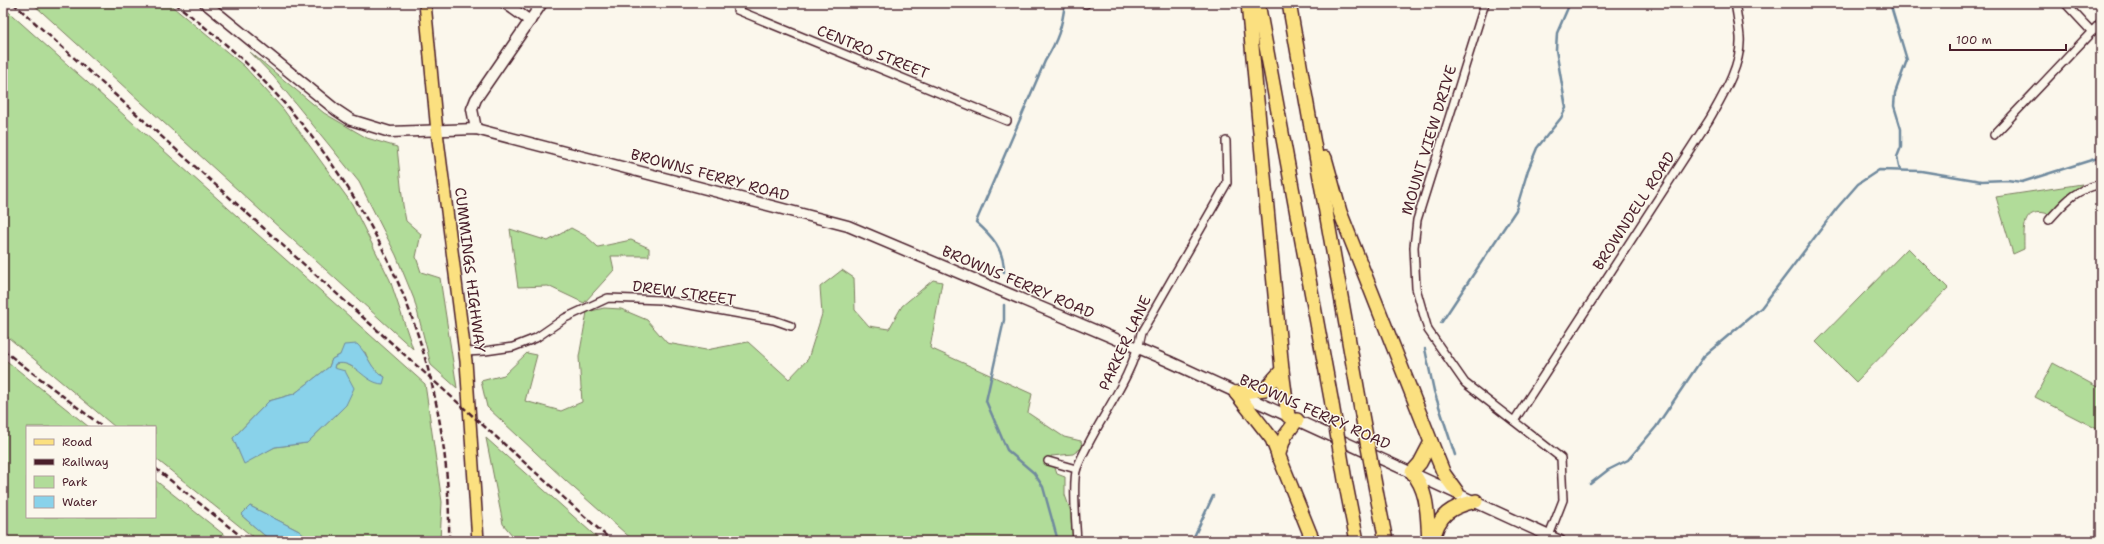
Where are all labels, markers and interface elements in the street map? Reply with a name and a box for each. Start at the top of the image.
street label: CENTRO STREET [814,20,932,84]
scale bar [1950,26,2066,52]
text: 100 m [1956,32,1992,48]
street label: MOUNT VIEW DRIVE [1397,63,1461,217]
street label: BROWNS FERRY ROAD [628,144,792,206]
street label: BROWNDELL ROAD [1588,148,1680,274]
street label: CUMMINGS HIGHWAY [450,186,490,354]
street label: BROWNS FERRY ROAD [939,241,1097,323]
street label: DREW STREET [631,276,737,310]
street label: PARKER LANE [1094,292,1156,394]
street label: BROWNS FERRY ROAD [1236,370,1394,454]
legend [26,426,156,518]
text: Road [62,434,93,450]
text: Railway [62,454,109,470]
text: Park [62,474,88,490]
text: Water [62,494,98,510]

